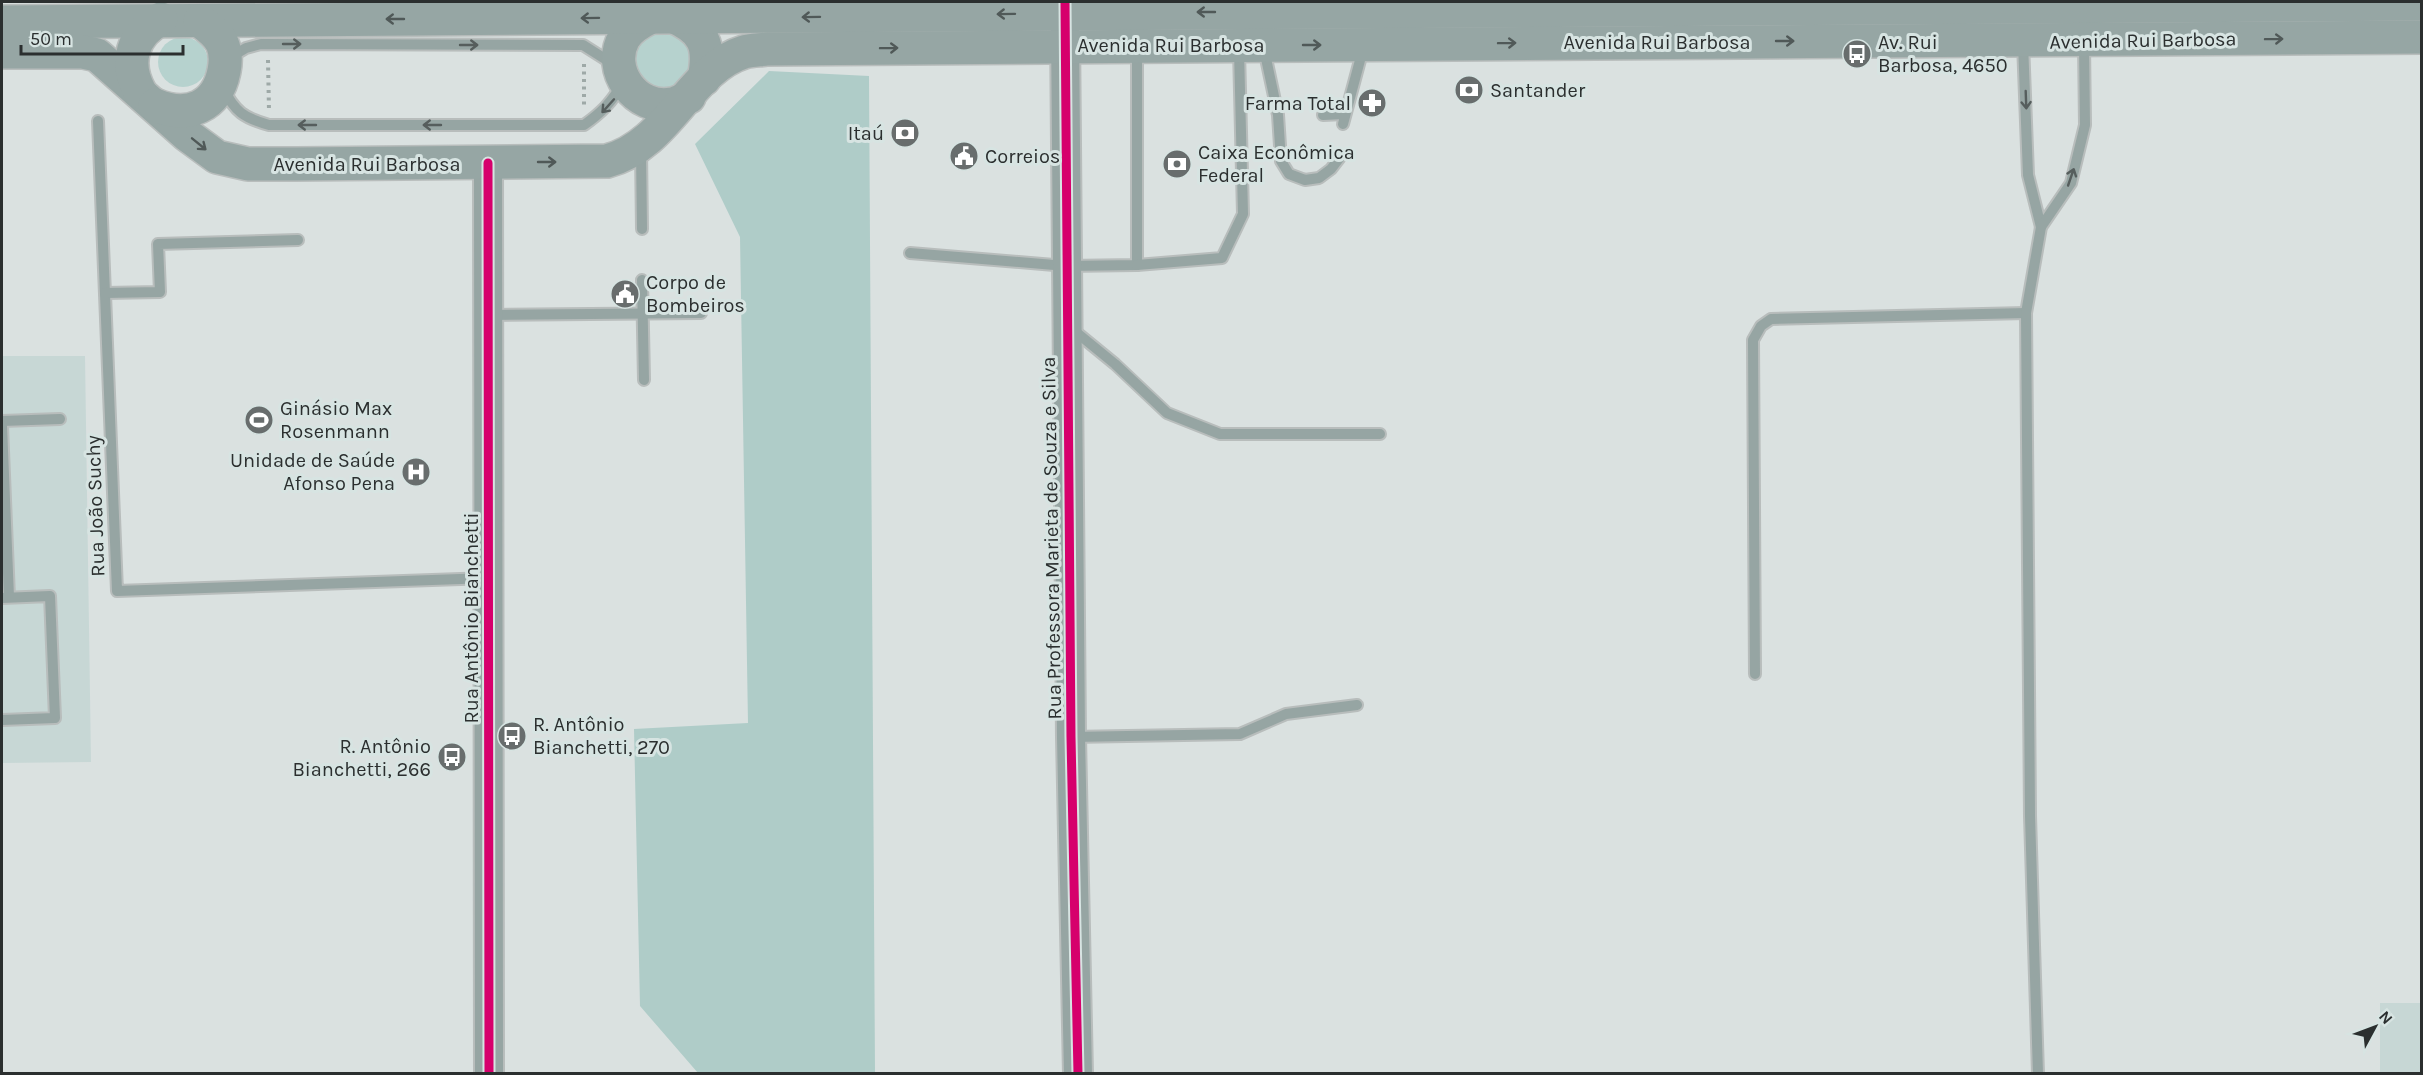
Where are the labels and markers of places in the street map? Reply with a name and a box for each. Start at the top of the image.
place label: Av. Rui Barbosa, 4650 [1878,31,2008,77]
bus stop icon: Av. Rui Barbosa, 4650 [1841,38,1873,70]
bank icon: Santander [1453,74,1485,106]
place label: Santander [1490,79,1586,102]
pharmacy icon: Farma Total [1356,87,1388,119]
place label: Farma Total [1245,92,1351,115]
bank icon: Itaú [889,117,921,149]
place label: Itaú [848,122,884,145]
public building icon: Correios [948,140,980,172]
place label: Caixa Econômica Federal [1198,141,1355,187]
place label: Correios [985,145,1060,168]
bank icon: Caixa Econômica Federal [1161,148,1193,180]
place label: Corpo de Bombeiros [646,271,745,317]
public building icon: Corpo de Bombeiros [609,278,641,310]
place label: Ginásio Max Rosenmann [280,397,392,443]
sports icon: Ginásio Max Rosenmann [243,404,275,436]
place label: Unidade de Saúde Afonso Pena [230,449,395,495]
hospital icon: Unidade de Saúde Afonso Pena [400,456,432,488]
place label: R. Antônio Bianchetti, 270 [533,713,670,759]
bus stop icon: R. Antônio Bianchetti, 270 [496,720,528,752]
place label: R. Antônio Bianchetti, 266 [292,735,431,781]
bus stop icon: R. Antônio Bianchetti, 266 [436,741,468,773]

